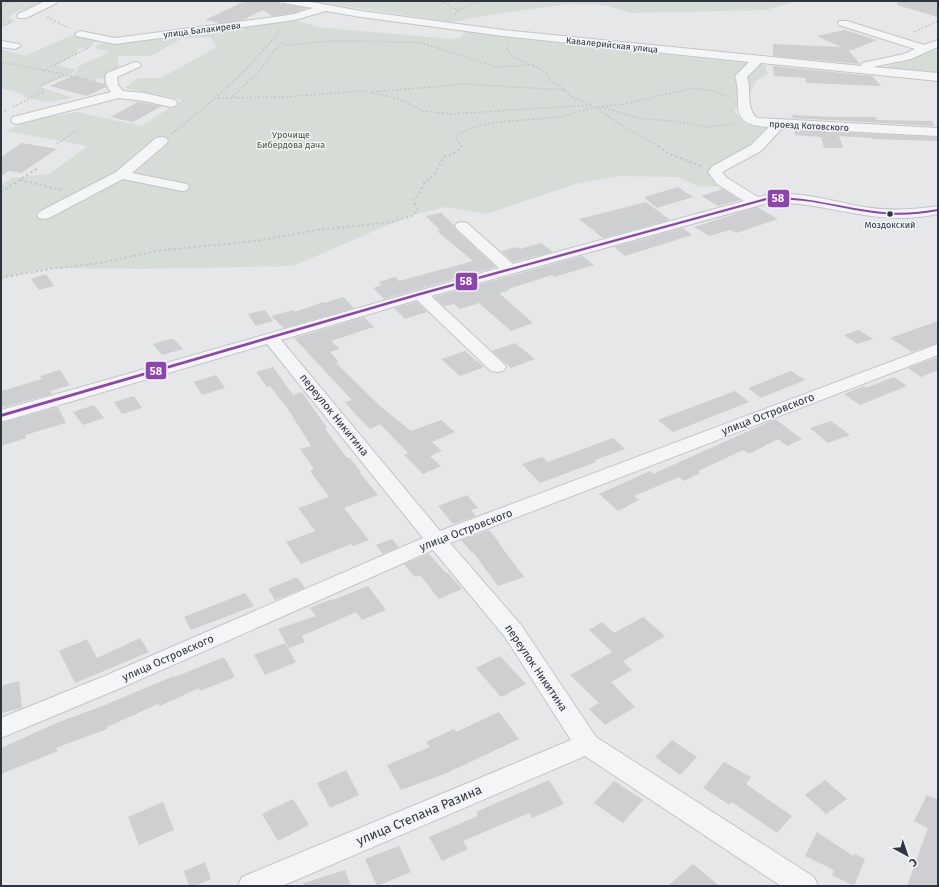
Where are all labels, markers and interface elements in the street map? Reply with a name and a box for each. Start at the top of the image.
street label: улица Балакирева [163,20,241,40]
street label: Кавалерийская улица [566,35,659,55]
street label: проезд Котовского [769,119,849,133]
park label: Урочище Бибердова дача [257,130,325,150]
line badge: 58 [767,189,790,208]
text: 58 [772,192,785,205]
marker: Моздокский [885,209,895,219]
place label: Моздокский [864,220,916,230]
line badge: 58 [455,272,478,291]
text: 58 [460,275,473,288]
line badge: 58 [145,361,167,380]
text: 58 [150,365,163,378]
street label: переулок Никитина [297,371,371,459]
street label: улица Островского [720,390,816,438]
street label: улица Островского [418,506,514,554]
street label: переулок Никитина [502,622,570,714]
street label: улица Островского [120,632,216,684]
street label: улица Степана Разина [354,782,484,848]
north arrow [887,835,927,875]
text: С [906,855,920,870]

